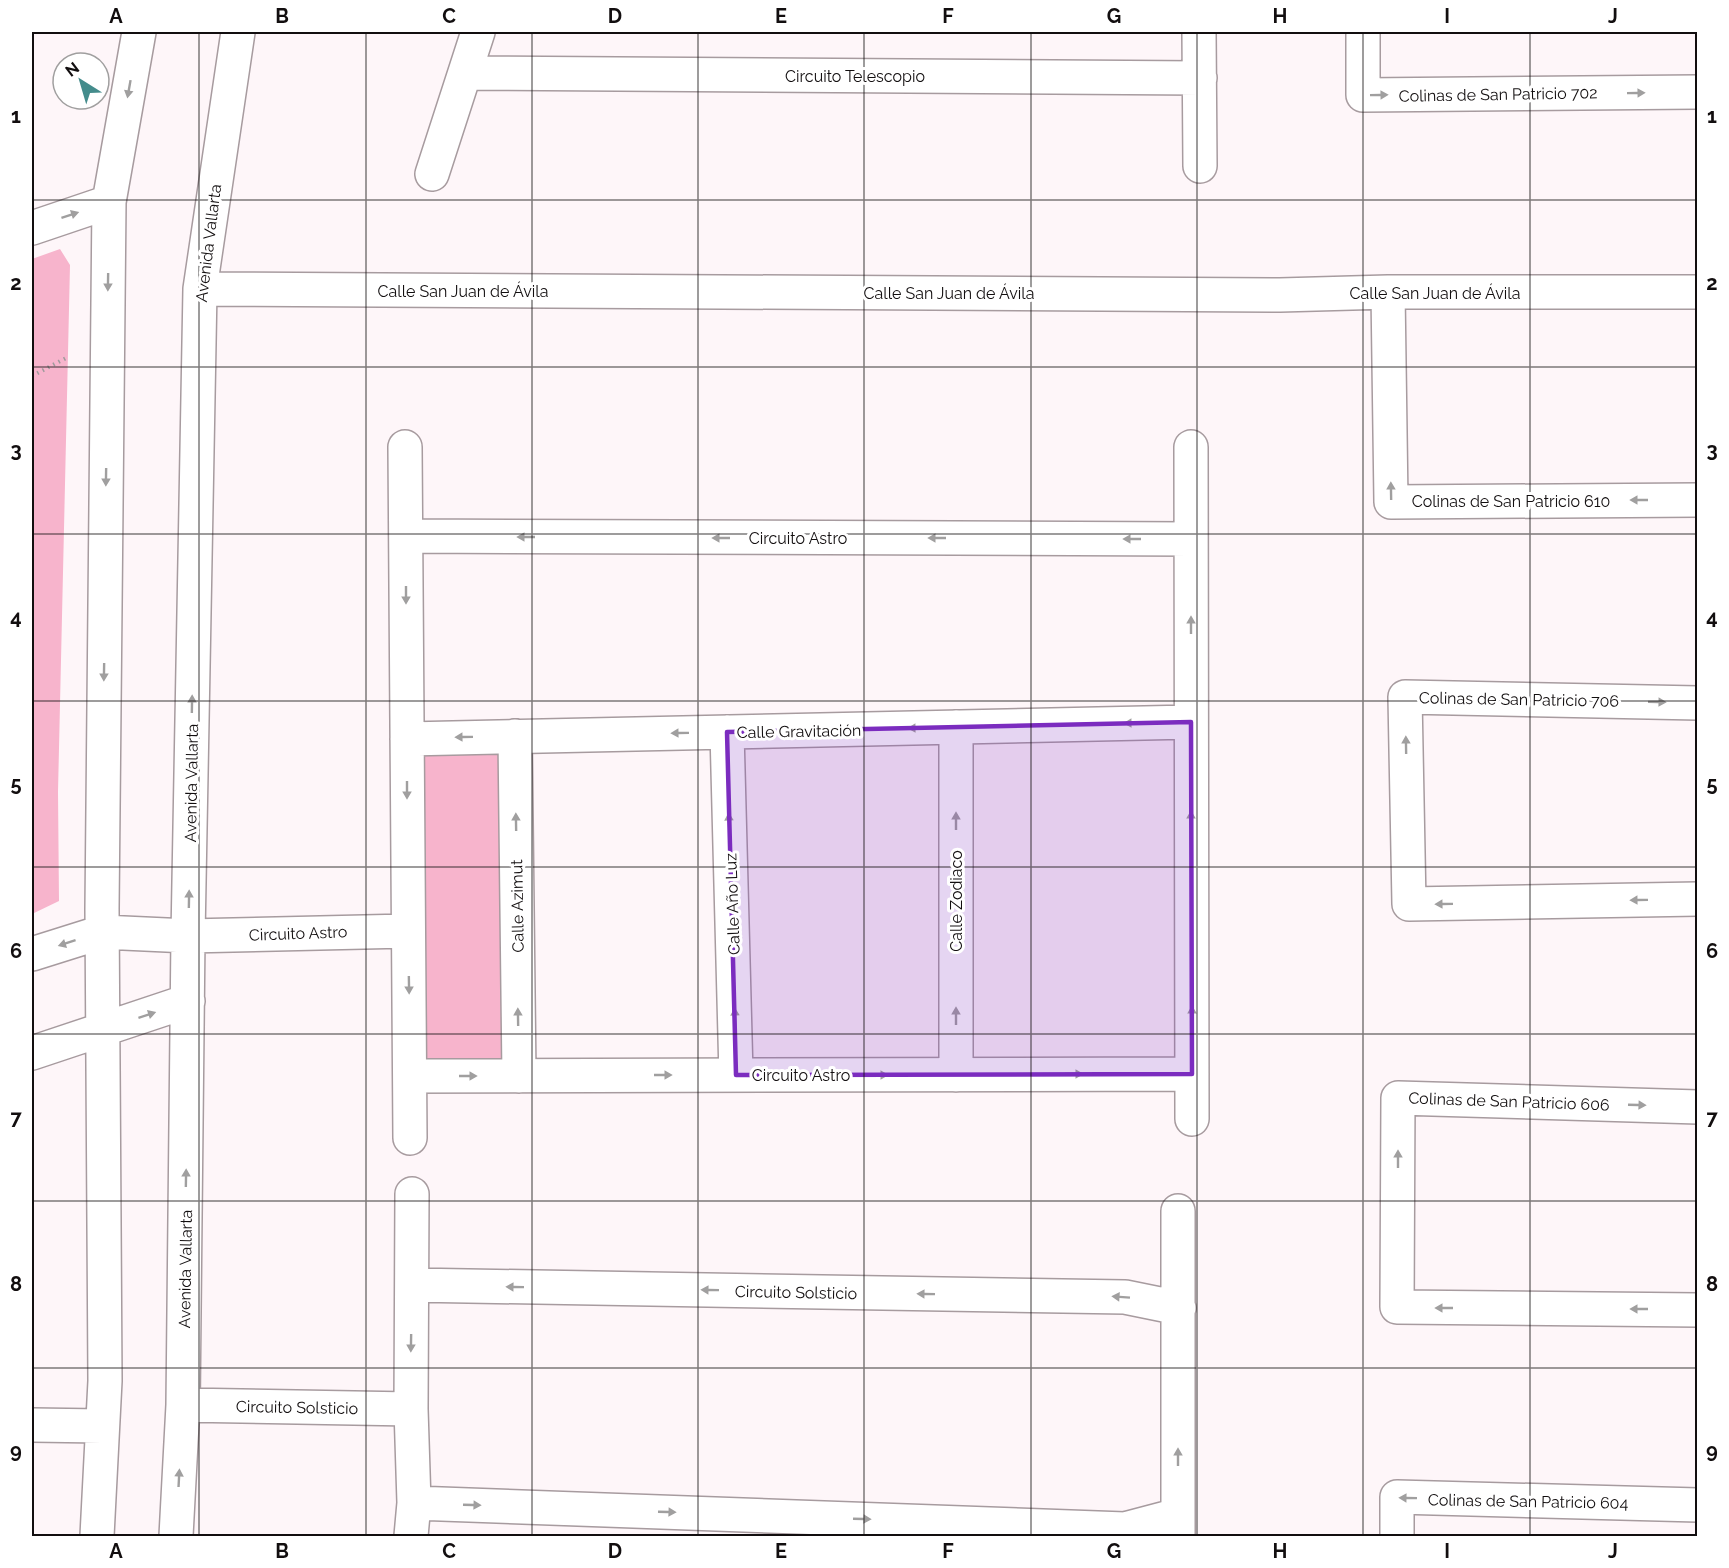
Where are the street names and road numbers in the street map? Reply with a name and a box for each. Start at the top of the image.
street label: Circuito Telescopio [785,67,925,86]
street label: Colinas de San Patricio 702 [1398,83,1598,106]
street label: Avenida Vallarta [192,183,225,303]
street label: Calle San Juan de Ávila [378,281,548,301]
street label: Calle San Juan de Ávila [864,283,1034,303]
street label: Calle San Juan de Ávila [1350,283,1520,303]
street label: Colinas de San Patricio 610 [1412,492,1610,511]
street label: Circuito Astro [749,529,847,548]
street label: Colinas de San Patricio 706 [1419,688,1619,711]
street label: Calle Gravitación [737,721,861,742]
street label: Avenida Vallarta [181,723,202,843]
street label: Calle Zodiaco [947,850,966,952]
street label: Calle Año Luz [721,853,744,955]
street label: Calle Azimut [507,859,528,953]
street label: Circuito Astro [248,922,348,945]
street label: Circuito Astro [752,1066,850,1085]
street label: Colinas de San Patricio 606 [1408,1088,1610,1115]
street label: Avenida Vallarta [175,1209,196,1329]
street label: Circuito Solsticio [735,1282,857,1303]
street label: Circuito Solsticio [236,1397,358,1418]
street label: Colinas de San Patricio 604 [1428,1490,1629,1513]

